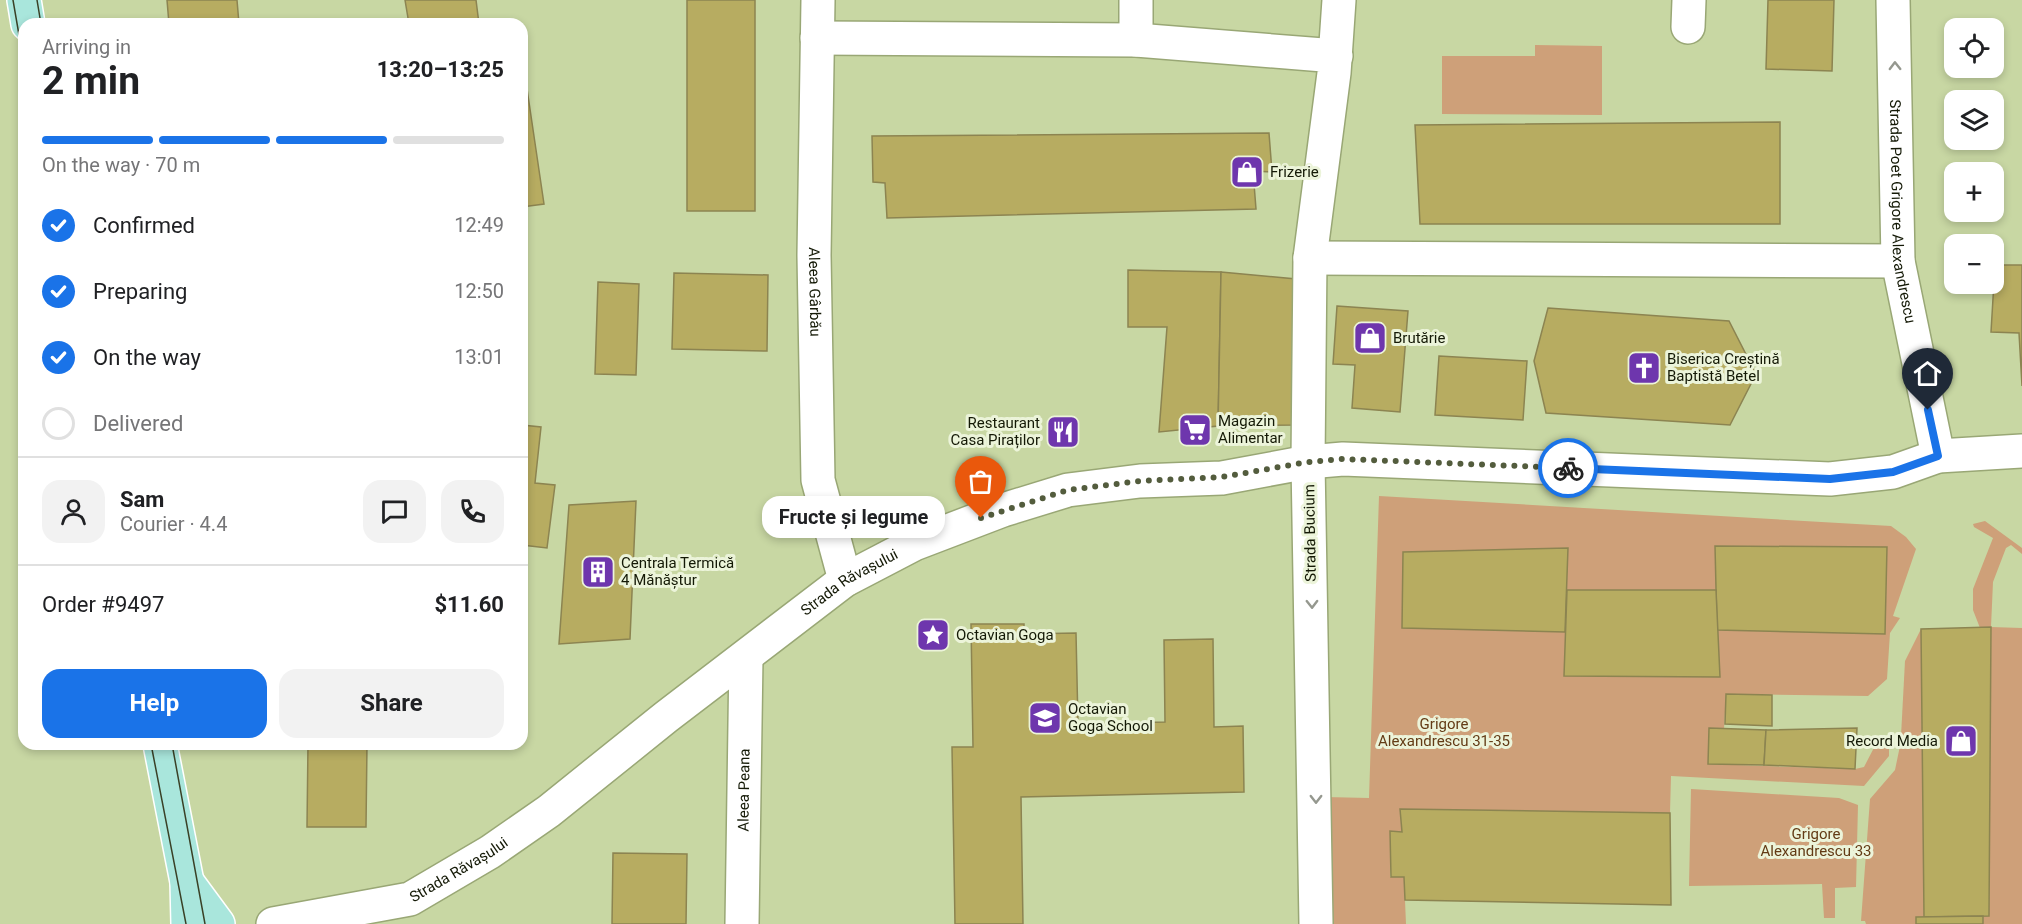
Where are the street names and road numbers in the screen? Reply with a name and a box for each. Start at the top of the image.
street label: Strada Poet Grigore Alexandrescu [1886,99,1920,325]
street label: Aleea Gârbău [805,247,824,337]
street label: Strada Bucium [1300,484,1320,582]
street label: Strada Răvașului [797,545,901,619]
street label: Aleea Peana [734,748,754,832]
street label: Strada Răvașului [406,833,511,906]

